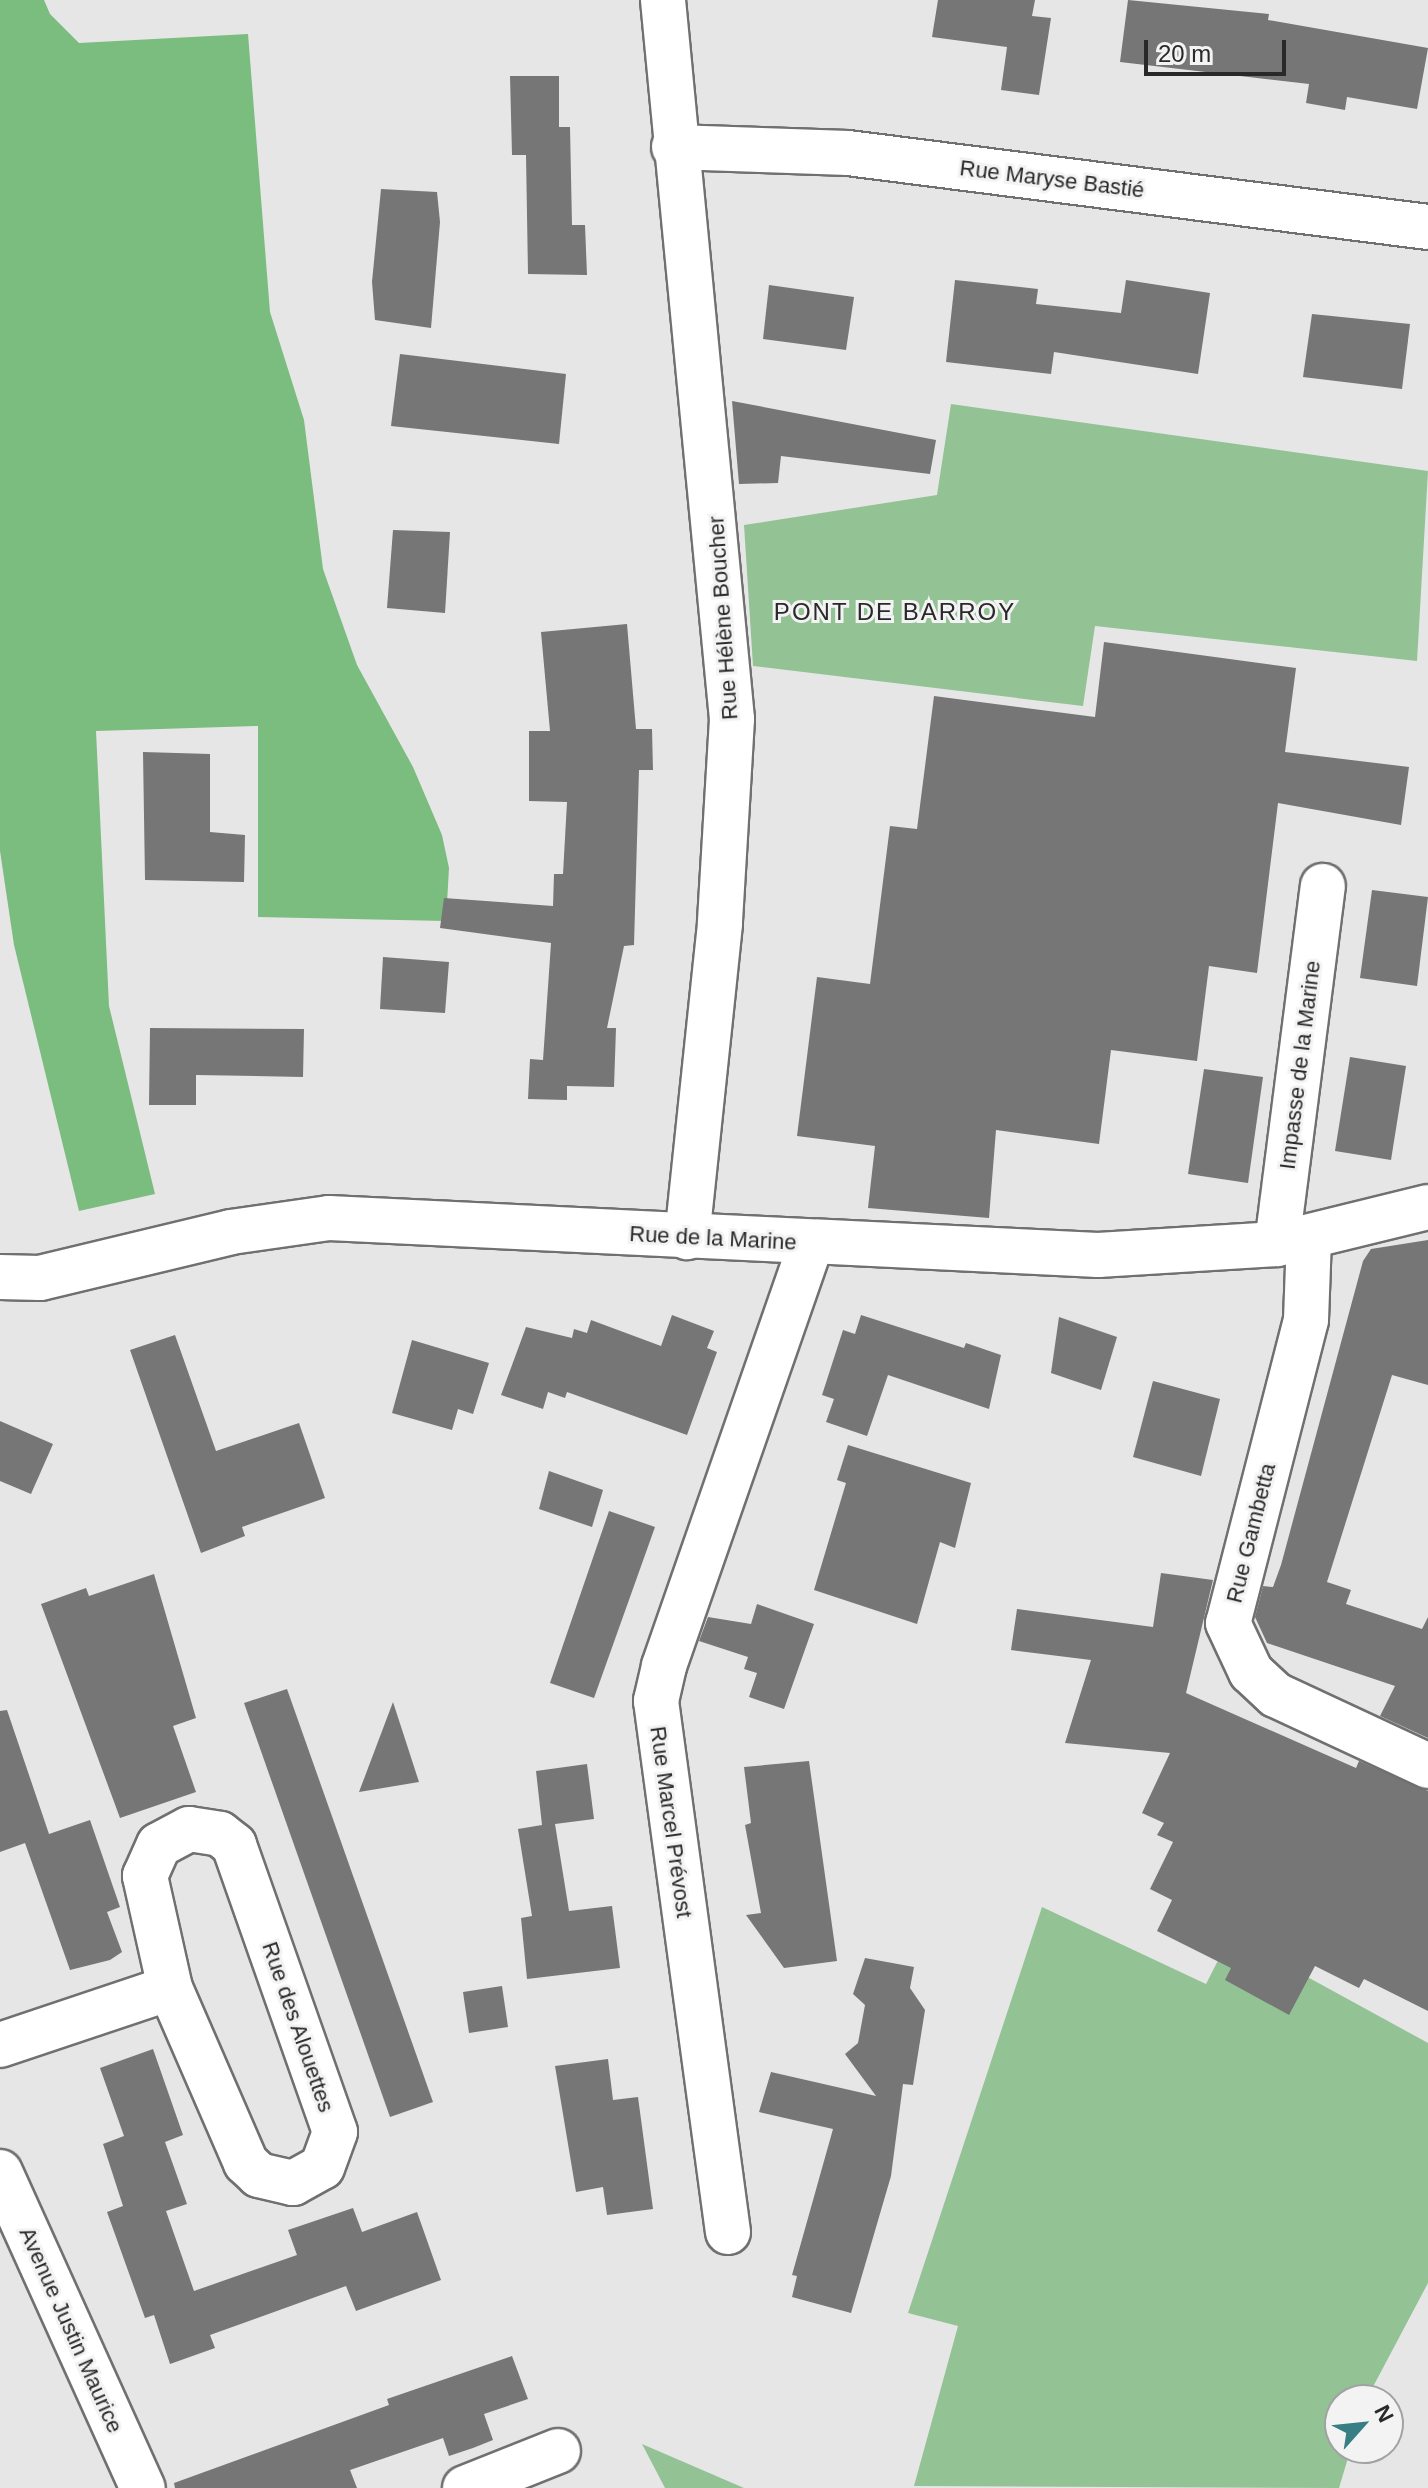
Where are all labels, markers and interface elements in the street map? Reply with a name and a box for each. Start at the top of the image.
scale bar [1148,24,1290,74]
text: 20 m [1158,40,1211,67]
street label: Rue Maryse Bastié [958,155,1146,203]
street label: Rue Hélène Boucher [703,515,743,721]
district label: PONT DE BARROY [774,598,1016,626]
street label: Impasse de la Marine [1274,959,1326,1171]
street label: Rue de la Marine [629,1220,797,1256]
street label: Rue Gambetta [1221,1460,1281,1606]
street label: Rue Marcel Prévost [644,1725,698,1919]
street label: Rue des Alouettes [256,1938,340,2116]
street label: Avenue Justin Maurice [14,2223,128,2437]
north arrow [1324,2384,1404,2464]
text: N [1369,2401,1399,2427]

